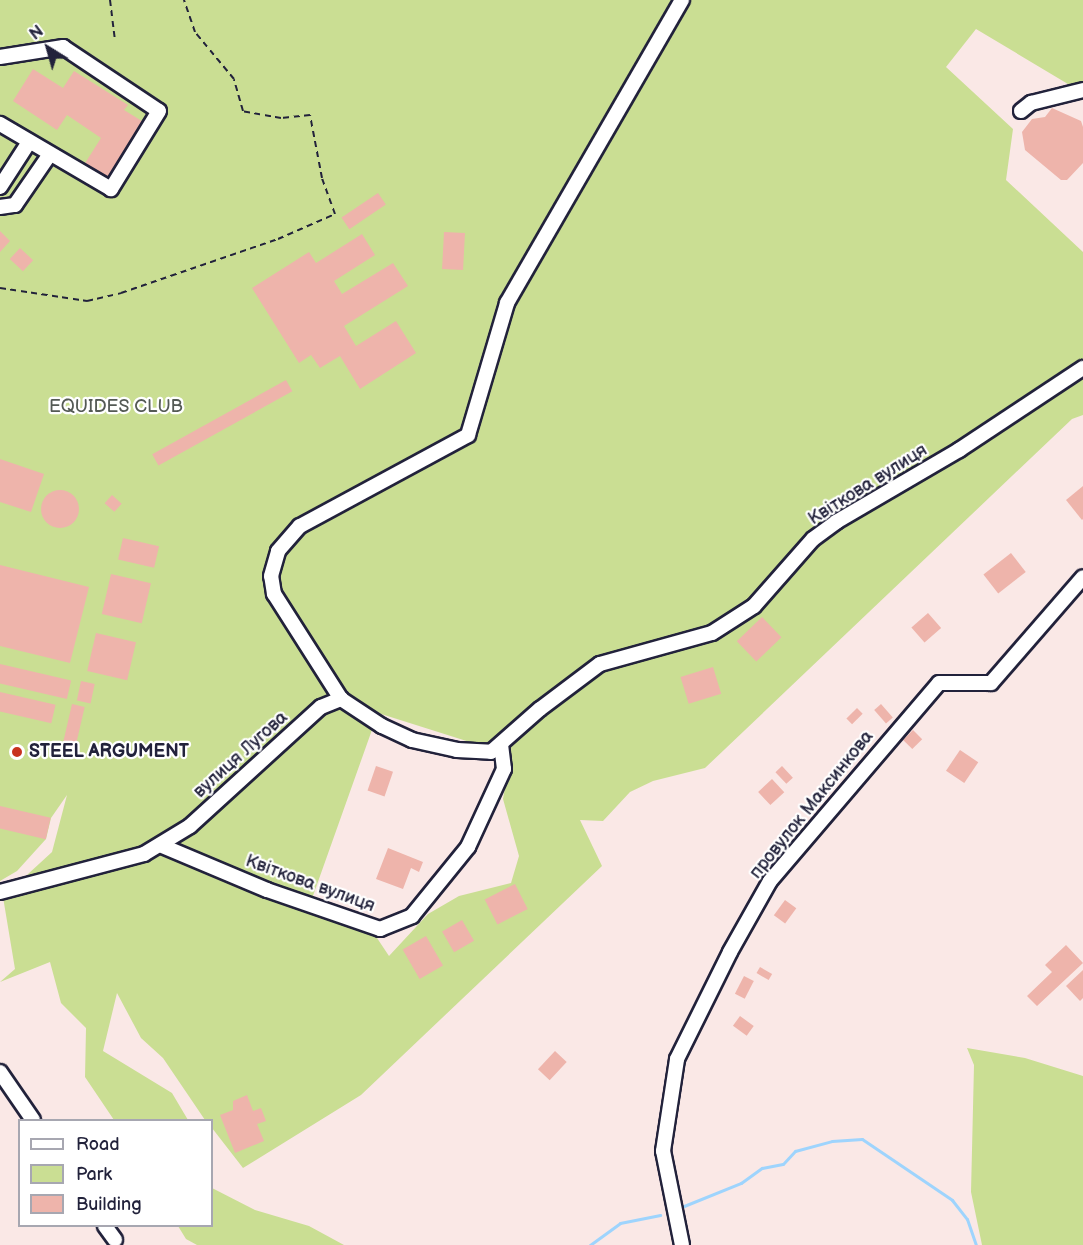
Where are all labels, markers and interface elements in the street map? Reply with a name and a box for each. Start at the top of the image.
north arrow [18,18,78,78]
text: N [26,22,47,44]
park label: EQUIDES CLUB [49,396,183,418]
street label: Квіткова вулиця [805,440,931,530]
street label: вулиця Лугова [189,707,293,803]
street label: провулок Максинкова [746,727,878,883]
place label: STEEL ARGUMENT [29,741,189,763]
marker: STEEL ARGUMENT [10,745,24,759]
street label: Квіткова вулиця [242,851,378,917]
legend [18,1119,213,1227]
text: Road [76,1134,120,1155]
text: Park [76,1164,112,1185]
text: Building [76,1194,142,1215]

